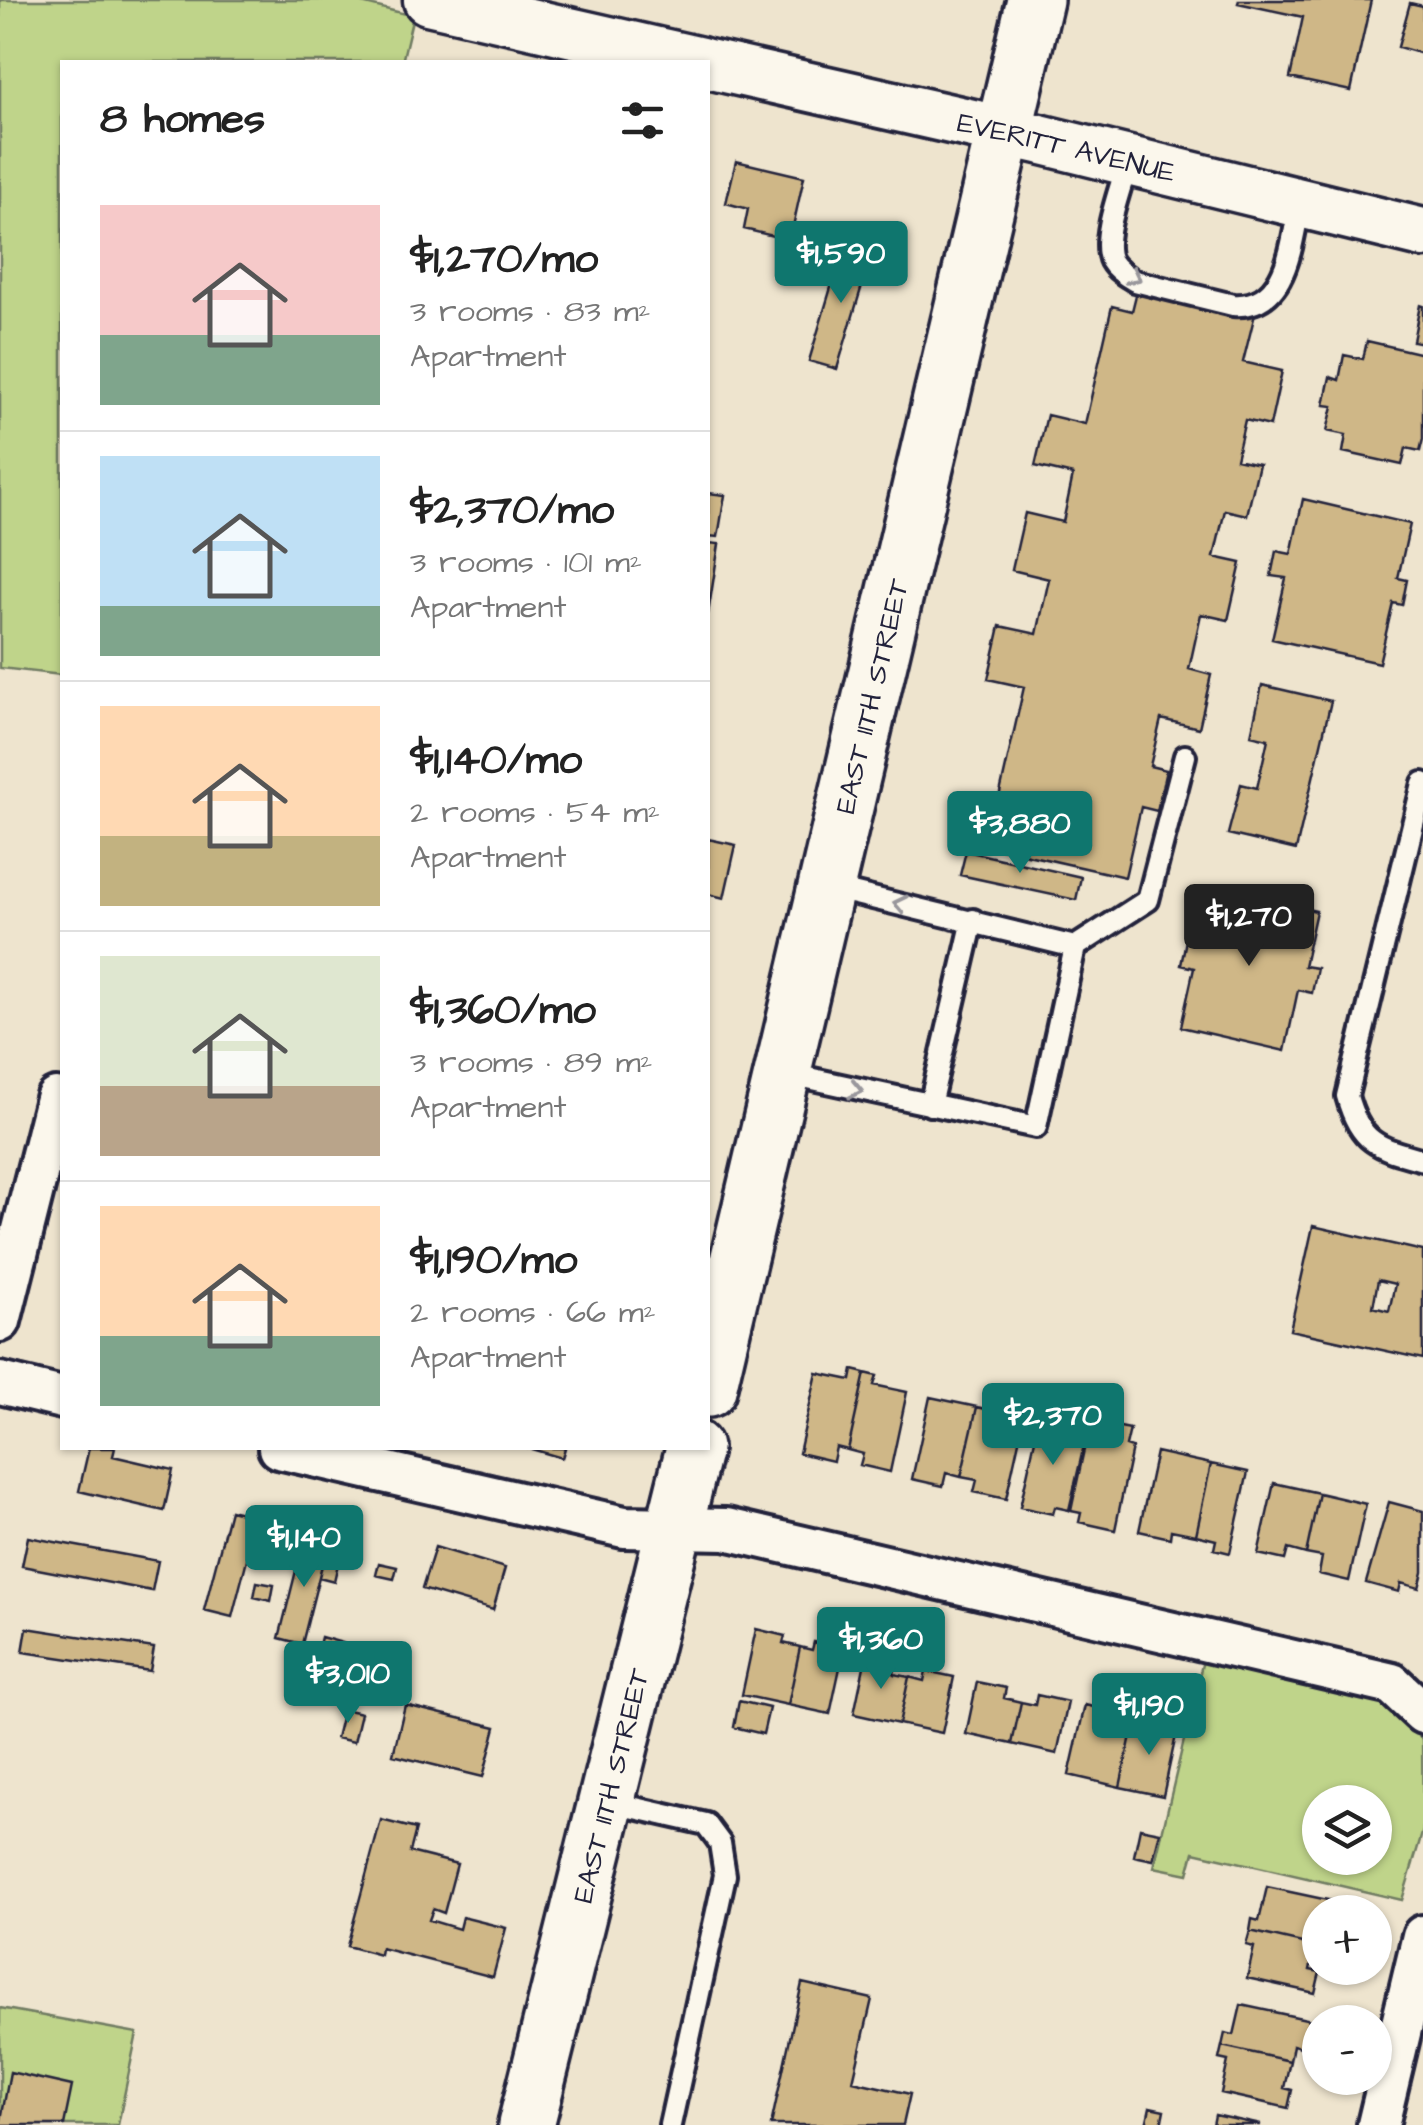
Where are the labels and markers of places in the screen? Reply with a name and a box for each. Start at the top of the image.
pin: $1,590 [760,221,922,306]
pin: $3,880 [939,791,1101,876]
pin: $1,270 [1168,884,1330,969]
pin: $2,370 [972,1383,1134,1468]
pin: $1,140 [223,1505,385,1590]
pin: $1,360 [800,1607,962,1692]
pin: $3,010 [267,1641,429,1726]
pin: $1,190 [1068,1673,1230,1758]

